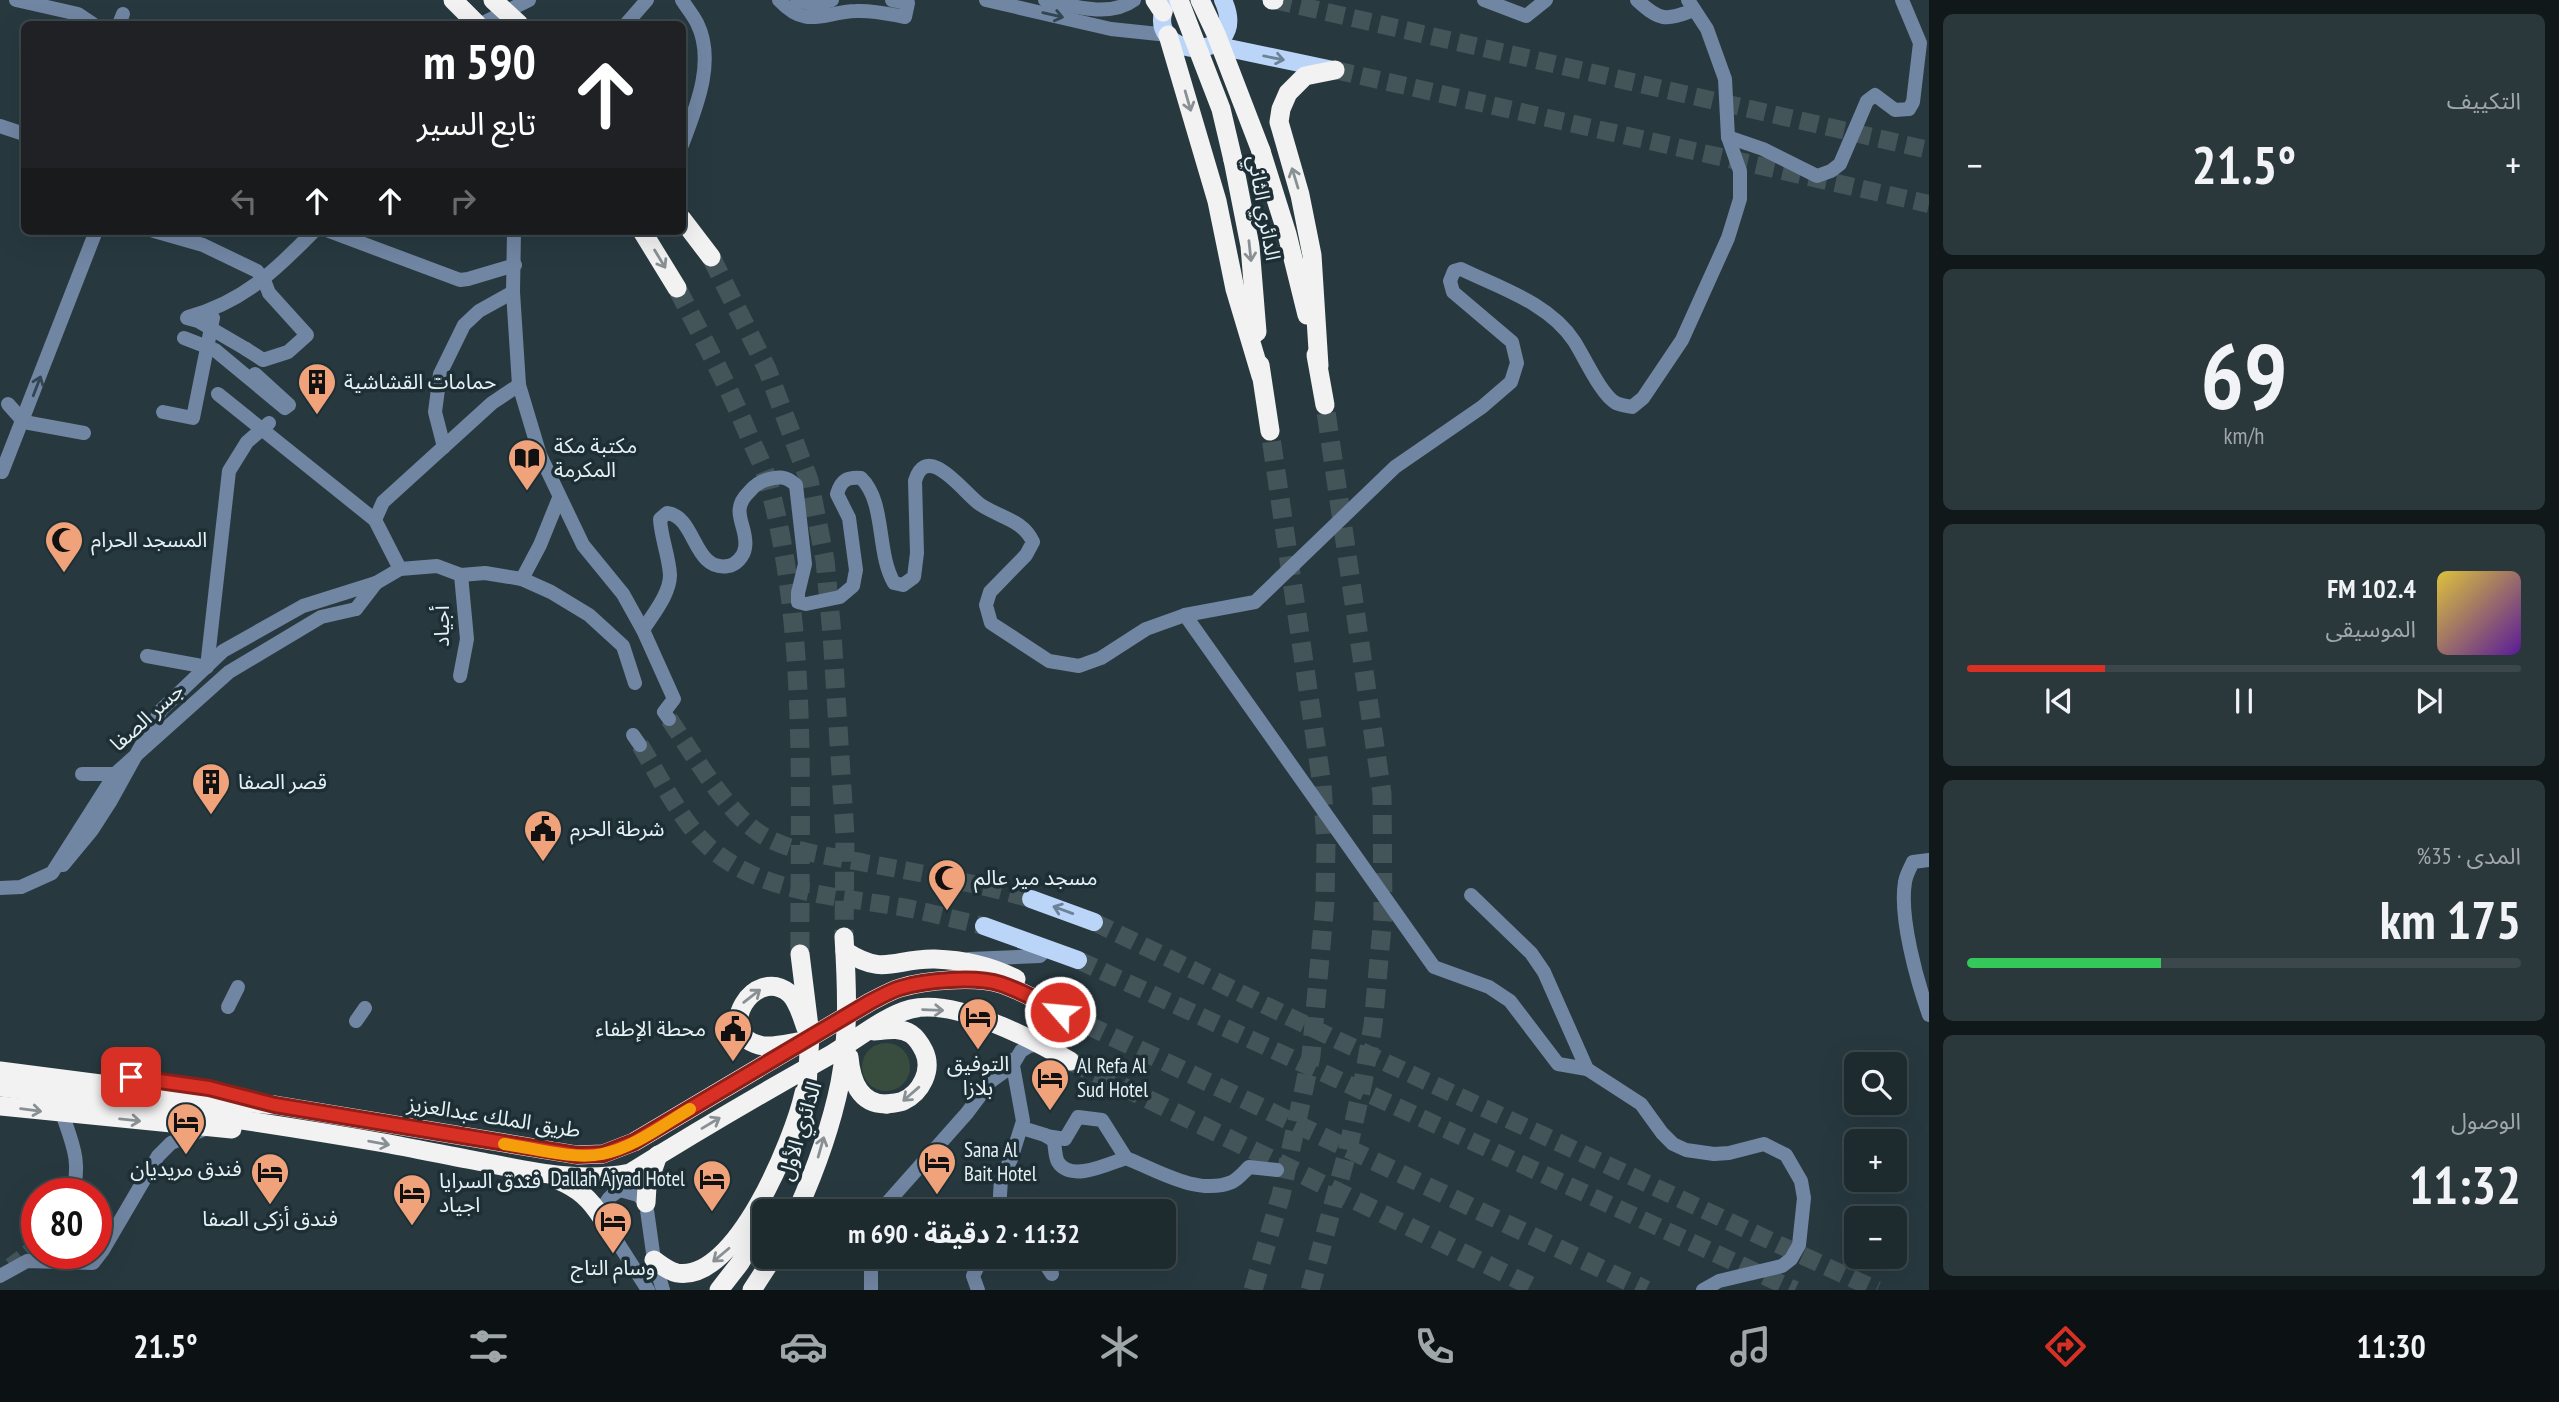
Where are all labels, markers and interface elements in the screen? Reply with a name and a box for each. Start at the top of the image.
one-way arrow [1041,10,1063,23]
text: 590 m [423,29,536,93]
icon: ahead [560,49,651,140]
one-way arrow [1262,52,1285,66]
text: التكييف [2447,86,2521,115]
one-way arrow [1182,89,1195,111]
text: تابع السير [417,102,536,144]
text: 21.5° [2192,131,2296,198]
text: − [1967,140,1983,189]
text: + [2505,140,2521,189]
street label: الدائري الثاني [1239,153,1287,263]
one-way arrow [1287,167,1300,189]
icon: left [225,182,263,220]
icon: ahead [298,182,336,220]
icon: ahead [371,182,409,220]
icon: right [444,182,482,220]
one-way arrow [1244,239,1257,262]
one-way arrow [653,249,667,269]
text: 69 [2201,316,2288,434]
building icon: حمامات القشاشية [296,361,338,416]
place label: حمامات القشاشية [344,368,496,395]
one-way arrow [32,376,44,398]
text: km/h [2224,421,2264,450]
place label: مكتبة مكة المكرمة [554,432,637,483]
library icon: مكتبة مكة المكرمة [506,437,548,492]
mosque icon: المسجد الحرام [43,519,85,574]
place label: المسجد الحرام [91,526,207,556]
text: 102.4 FM [2327,572,2416,605]
street label: أجياد [428,605,455,647]
text: الموسيقى [2325,614,2416,643]
street label: جسر الصفا [104,677,189,757]
icon: previous [2040,682,2078,720]
icon: pause [2225,682,2263,720]
icon: next [2410,682,2448,720]
building icon: قصر الصفا [190,761,232,816]
place label: قصر الصفا [238,768,327,795]
public building icon: شرطة الحرم [522,808,564,863]
place label: شرطة الحرم [570,815,665,845]
text: المدى · 35% [2417,841,2521,870]
mosque icon: مسجد مير عالم [926,857,968,912]
place label: مسجد مير عالم [974,864,1097,893]
text: 175 km [2380,886,2521,953]
one-way arrow [1052,903,1074,915]
position arrow [1023,975,1097,1049]
one-way arrow [743,989,762,1004]
hotel icon: التوفيق بلازا [957,996,999,1051]
one-way arrow [921,1003,944,1016]
public building icon: محطة الإطفاء [712,1008,754,1063]
place label: محطة الإطفاء [595,1015,706,1042]
pin [101,1047,161,1107]
place label: التوفيق بلازا [947,1050,1009,1101]
place label: Al Refa Al Sud Hotel [1077,1052,1148,1103]
map controls [1844,1052,1907,1269]
button: search [1844,1052,1907,1115]
hotel icon: Al Refa Al Sud Hotel [1029,1057,1071,1112]
icon: arrive [112,1058,150,1096]
street label: الدائري الأول [772,1078,830,1185]
one-way arrow [902,1086,920,1102]
street label: طريق الملك عبدالعزيز [405,1089,583,1144]
hotel icon: فندق مريديان [165,1101,207,1156]
one-way arrow [19,1103,42,1116]
text: الوصول [2451,1106,2521,1135]
one-way arrow [118,1114,140,1127]
one-way arrow [701,1115,721,1129]
button: + [1844,1129,1907,1192]
place label: Sana Al Bait Hotel [964,1136,1037,1187]
one-way arrow [367,1137,390,1150]
one-way arrow [816,1137,829,1159]
hotel icon: Sana Al Bait Hotel [916,1141,958,1196]
hotel icon: فندق أزكى الصفا [249,1151,291,1206]
text: 11:32 [2409,1151,2521,1218]
place label: فندق مريديان [130,1155,242,1182]
hotel icon: Dallah Ajyad Hotel [691,1158,733,1213]
place label: Dallah Ajyad Hotel [550,1165,685,1192]
place label: فندق السرايا اجياد [439,1167,541,1218]
hotel icon: فندق السرايا اجياد [391,1172,433,1227]
speed limit sign: 80 [21,1178,112,1269]
hotel icon: وسام التاج [592,1200,634,1255]
place label: فندق أزكى الصفا [202,1205,338,1232]
button: − [1844,1206,1907,1269]
text: 11:32 · 2 دقيقة · 690 m [848,1217,1080,1250]
one-way arrow [712,1246,730,1262]
place label: وسام التاج [571,1254,655,1284]
icon: filters [464,1322,513,1371]
icon: car [779,1322,828,1371]
icon: climate [1095,1322,1144,1371]
icon: phone [1410,1322,1459,1371]
icon: music [1726,1322,1775,1371]
icon: directions [2041,1322,2090,1371]
text: 21.5° [133,1325,198,1367]
text: 11:30 [2357,1325,2426,1367]

